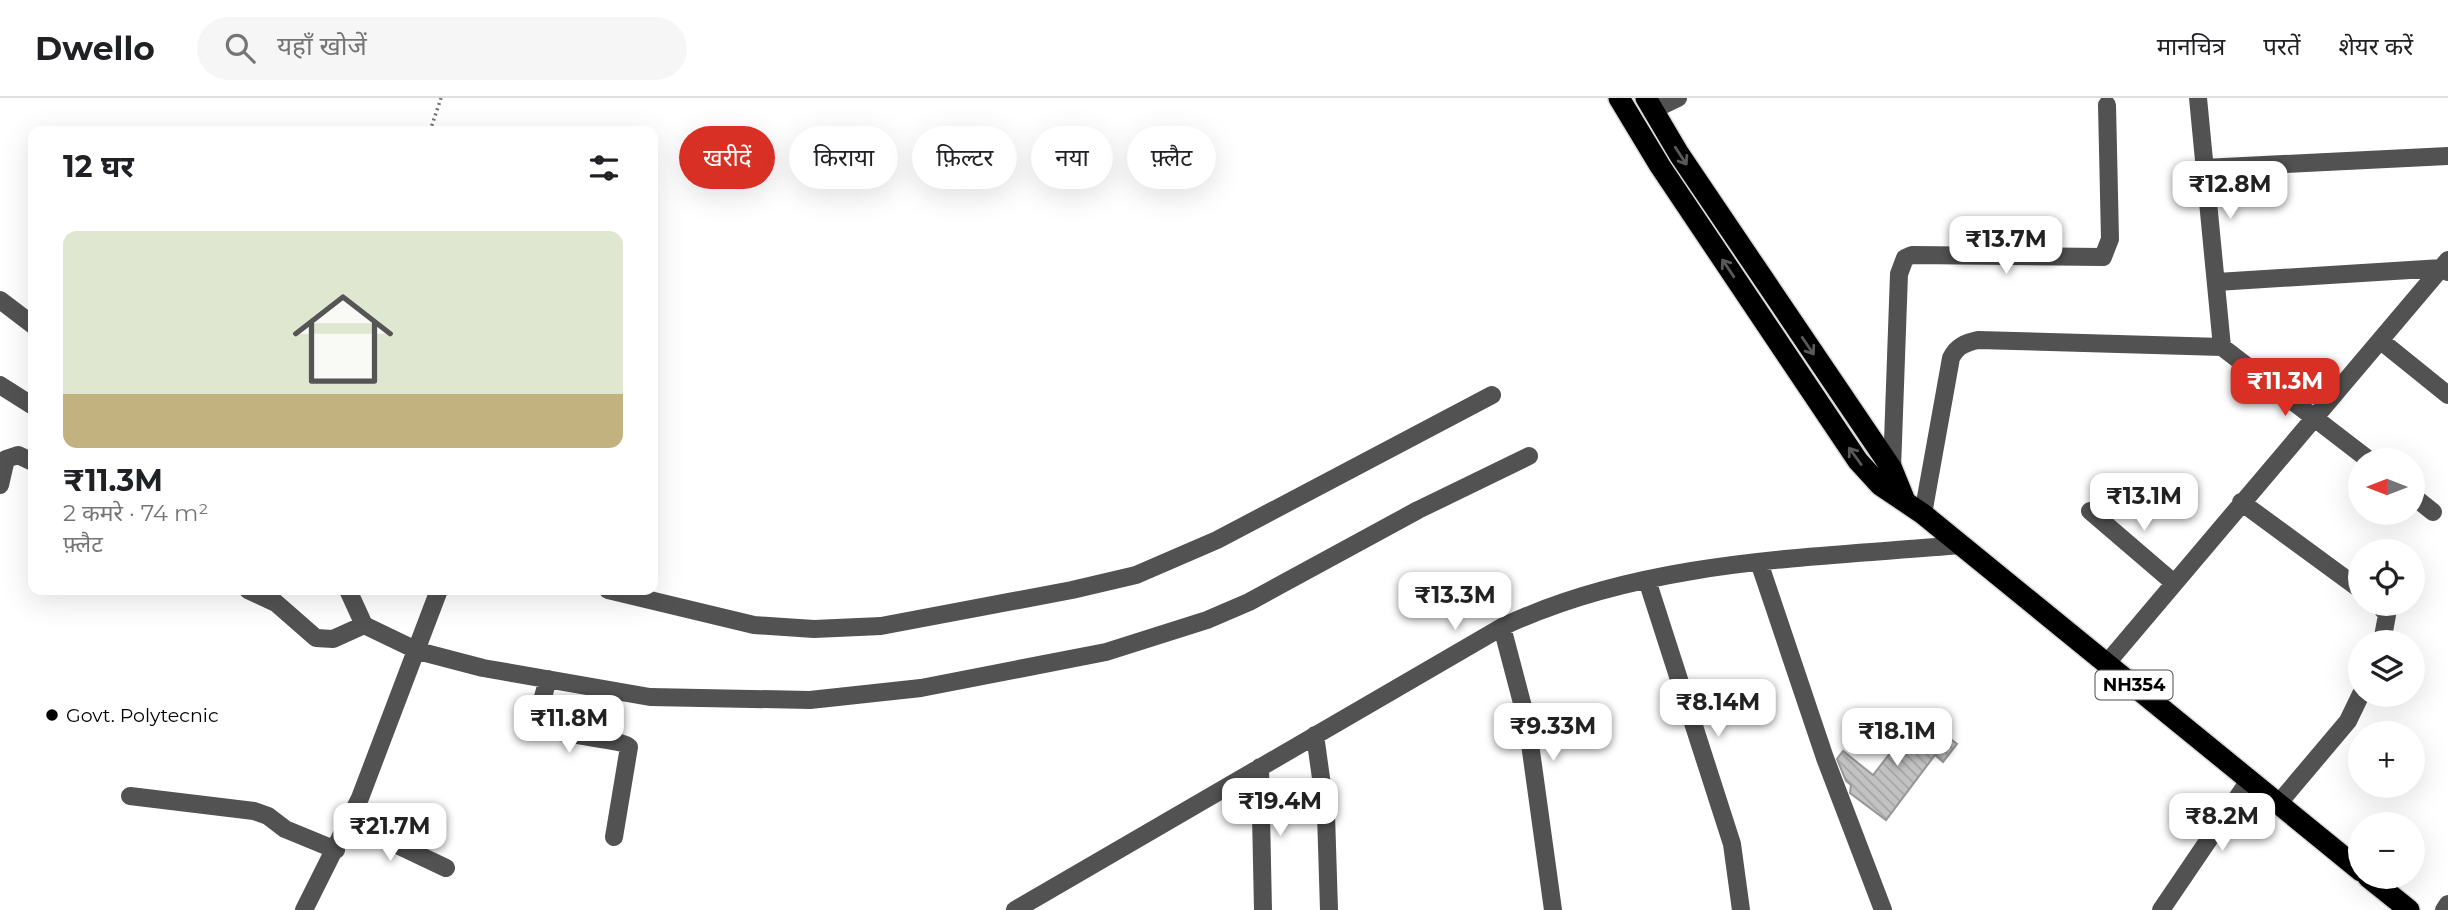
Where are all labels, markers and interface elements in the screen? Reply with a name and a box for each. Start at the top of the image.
search box [197,17,687,80]
text: Dwello [35,28,155,68]
icon: search [221,29,259,67]
text: यहाँ खोजें [277,30,367,62]
text: मानचित्र [2157,32,2225,61]
text: परतें [2263,32,2300,61]
text: शेयर करें [2338,32,2413,61]
chip: खरीदें [679,126,775,189]
chip: किराया [789,126,898,189]
chip: फ़िल्टर [912,126,1017,189]
chip: नया [1031,126,1113,189]
chip: फ़्लैट [1127,126,1216,189]
one-way arrow [1675,146,1689,166]
text: 12 घर [63,148,134,185]
icon: filters [585,149,623,187]
pin: ₹12.8M [2173,162,2287,221]
text: ₹12.8M [2188,170,2272,198]
pin: ₹13.7M [1949,216,2063,276]
text: ₹13.7M [1965,225,2047,253]
one-way arrow [1720,259,1735,278]
icon: home [280,276,406,402]
one-way arrow [1801,335,1815,355]
pin: ₹11.3M [2228,358,2342,418]
text: ₹11.3M [2247,367,2323,395]
one-way arrow [1848,447,1863,466]
north arrow [2348,448,2426,525]
map controls [2348,448,2425,889]
text: ₹11.3M [63,462,163,499]
pin: ₹13.1M [2087,474,2201,533]
text: ₹13.1M [2106,482,2182,510]
text: 2 कमरे · 74 m² [63,499,208,527]
text: फ़्लैट [63,530,103,558]
button: locate [2348,539,2425,616]
pin: ₹13.3M [1398,573,1512,632]
text: ₹13.3M [1414,581,1496,609]
button: layers [2348,630,2425,707]
road number: NH354 [2096,670,2172,700]
pin: ₹8.14M [1661,680,1775,739]
text: ₹8.14M [1676,688,1760,716]
pin: ₹11.8M [512,696,626,755]
place label: Govt. Polytecnic [66,704,219,727]
text: ₹11.8M [530,704,608,732]
pin: ₹9.33M [1496,704,1610,763]
marker: Govt. Polytecnic [44,707,60,723]
pin: ₹18.1M [1840,708,1954,768]
text: ₹9.33M [1510,712,1596,740]
text: ₹18.1M [1858,717,1936,745]
button: + [2348,721,2425,798]
pin: ₹19.4M [1223,778,1337,838]
text: ₹19.4M [1238,787,1322,815]
pin: ₹8.2M [2173,794,2271,853]
text: ₹8.2M [2185,802,2259,830]
pin: ₹21.7M [333,804,447,863]
text: ₹21.7M [349,812,431,840]
button: − [2348,812,2425,889]

